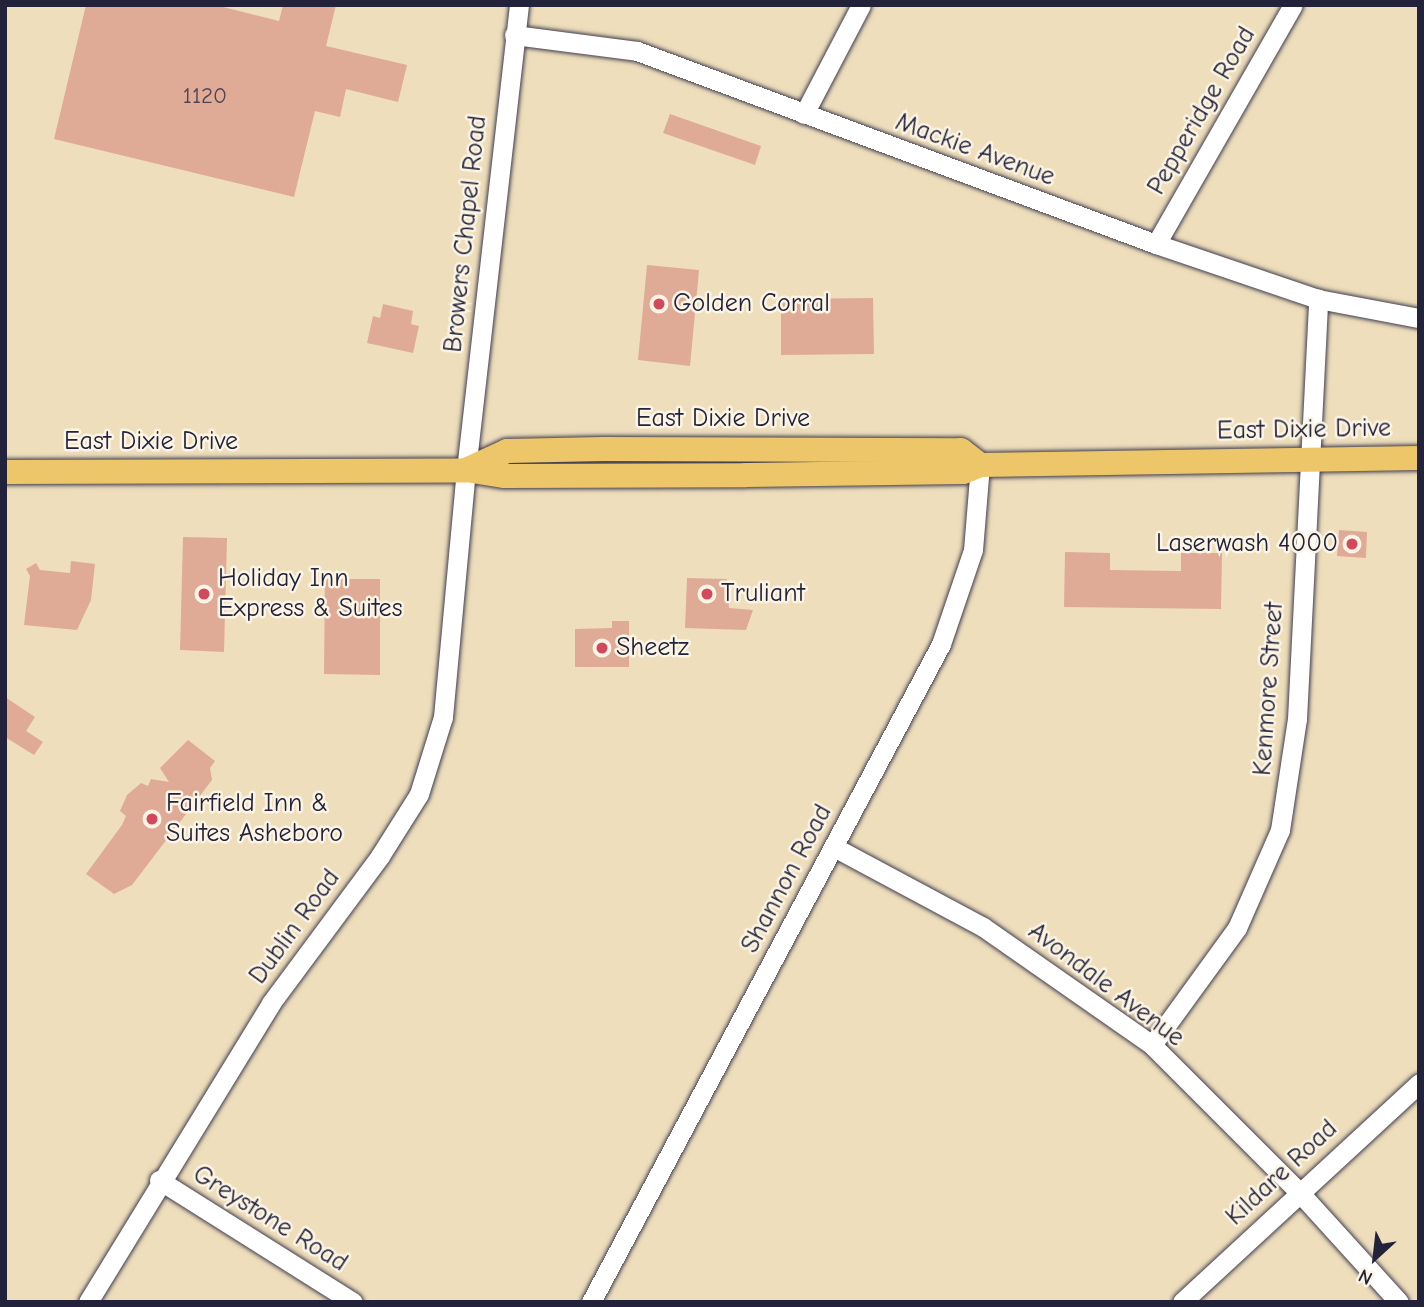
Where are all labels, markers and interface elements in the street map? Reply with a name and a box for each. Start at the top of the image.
street label: Pepperidge Road [1141,21,1263,201]
house number: 1120 [183,82,227,110]
street label: Mackie Avenue [891,107,1059,193]
street label: Browers Chapel Road [438,114,494,354]
place label: Golden Corral [673,288,830,320]
marker: Golden Corral [651,296,667,312]
street label: East Dixie Drive [636,403,810,435]
street label: East Dixie Drive [1217,413,1391,447]
street label: East Dixie Drive [64,426,238,458]
place label: Laserwash 4000 [1156,528,1338,560]
marker: Laserwash 4000 [1344,536,1360,552]
place label: Holiday Inn Express & Suites [218,563,402,624]
place label: Truliant [721,578,805,610]
marker: Holiday Inn Express & Suites [196,586,212,602]
marker: Truliant [699,586,715,602]
street label: Kenmore Street [1247,601,1291,777]
place label: Sheetz [616,632,689,664]
marker: Sheetz [594,640,610,656]
place label: Fairfield Inn & Suites Asheboro [166,788,343,850]
street label: Shannon Road [735,800,839,958]
marker: Fairfield Inn & Suites Asheboro [144,811,160,827]
street label: Dublin Road [243,863,347,991]
street label: Avondale Avenue [1022,916,1190,1054]
street label: Kildare Road [1220,1114,1344,1232]
street label: Greystone Road [187,1159,353,1279]
north arrow [1340,1223,1410,1293]
text: N [1355,1264,1376,1289]

